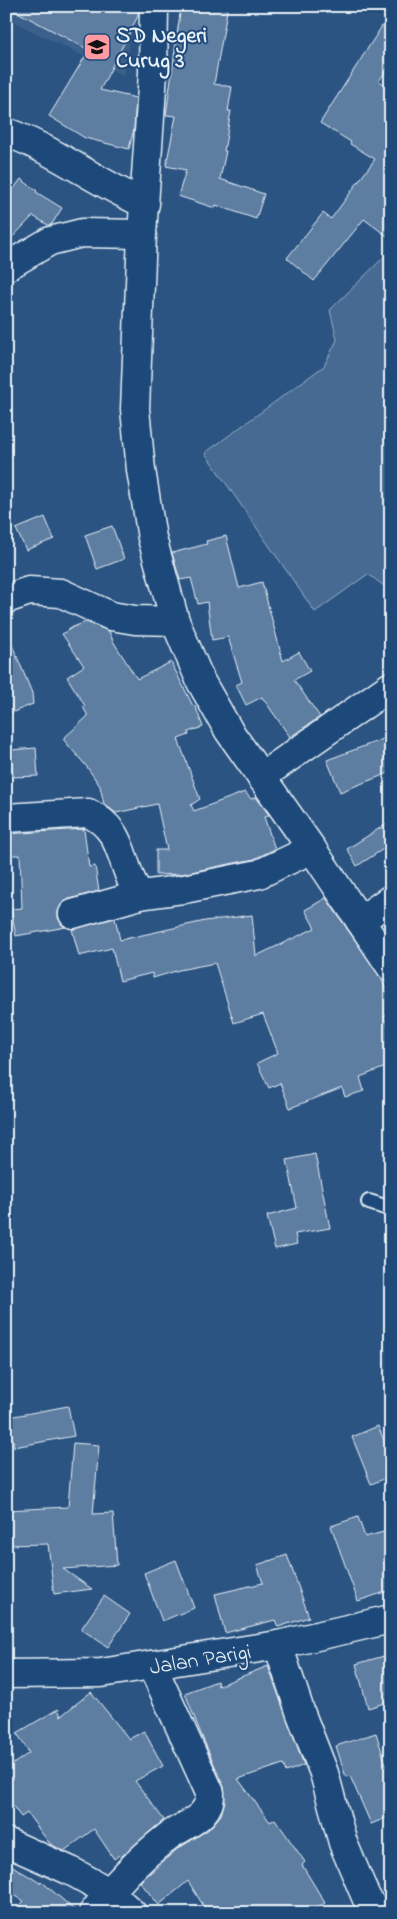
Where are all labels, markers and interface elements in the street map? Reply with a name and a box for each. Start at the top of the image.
place label: SD Negeri Curug 3 [116,21,207,79]
school or university icon: SD Negeri Curug 3 [82,32,112,62]
street label: Jalan Parigi [147,1637,254,1686]

